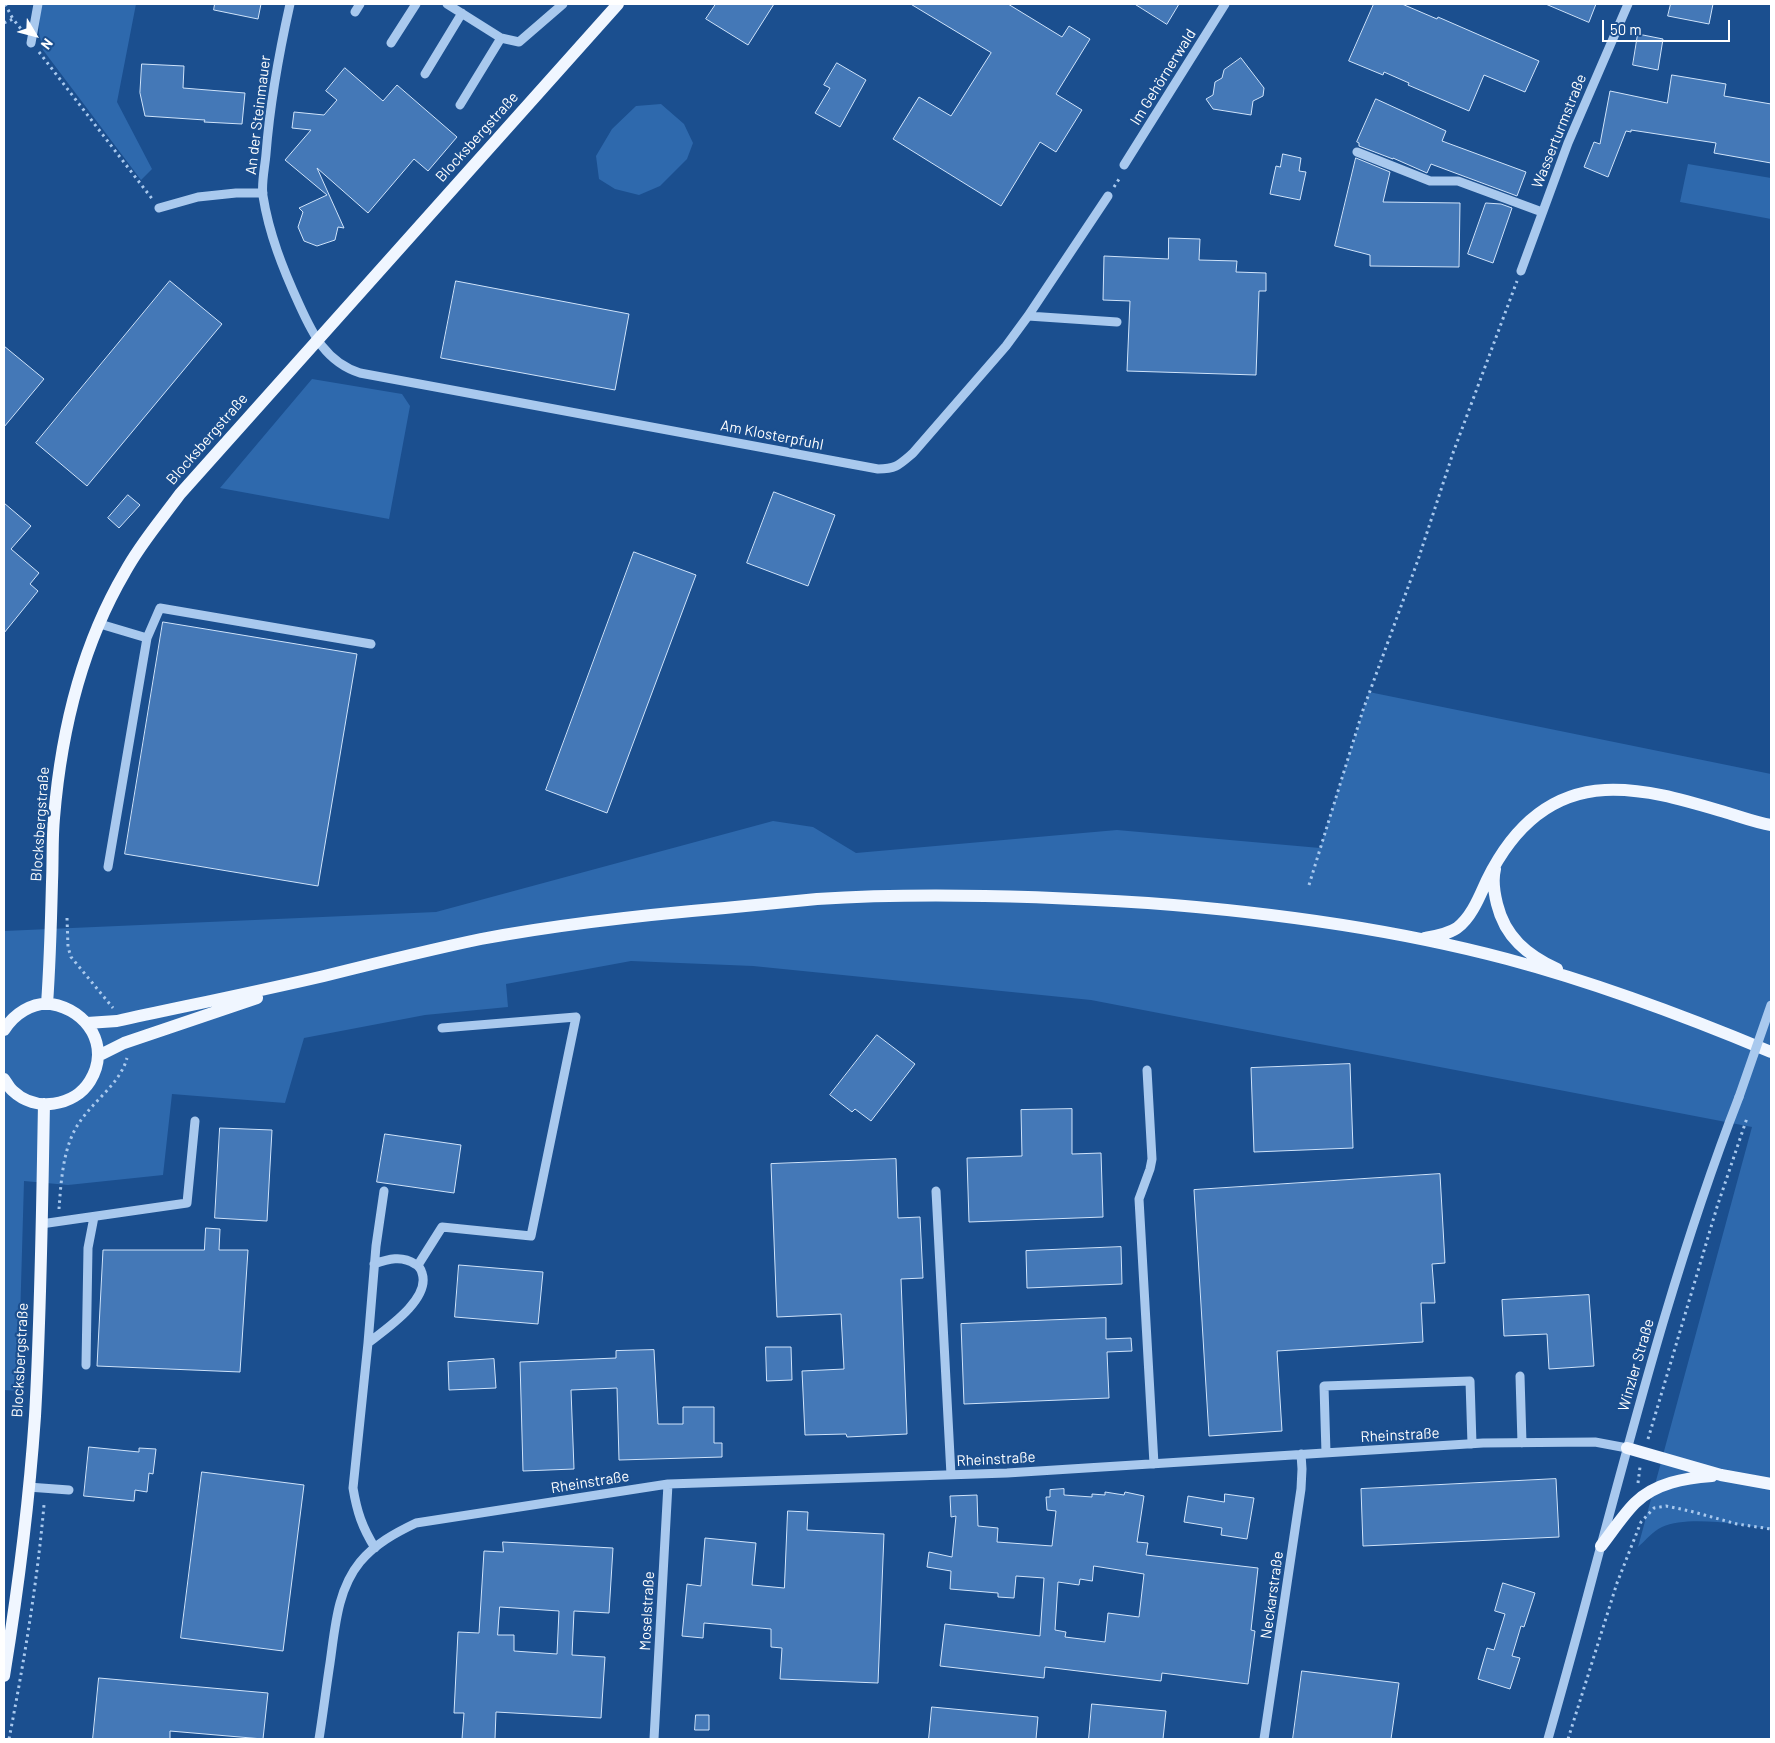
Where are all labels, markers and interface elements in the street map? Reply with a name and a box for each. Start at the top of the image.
north arrow [10,10,60,60]
scale bar [1605,10,1732,42]
text: 50 m [1610,20,1642,38]
street label: Im Gehörnerwald [1126,26,1200,128]
text: N [38,35,57,53]
street label: An der Steinmauer [242,54,274,176]
street label: Wasserturmstraße [1528,71,1590,191]
street label: Blocksbergstraße [432,88,522,186]
street label: Blocksbergstraße [163,390,251,488]
street label: Am Klosterpfuhl [719,416,825,454]
street label: Blocksbergstraße [27,766,53,882]
street label: Blocksbergstraße [8,1302,32,1418]
street label: Winzler Straße [1614,1317,1658,1413]
street label: Rheinstraße [1360,1424,1440,1446]
street label: Rheinstraße [956,1448,1036,1470]
street label: Rheinstraße [549,1467,631,1497]
street label: Neckarstraße [1257,1550,1287,1640]
street label: Moselstraße [636,1571,658,1651]

